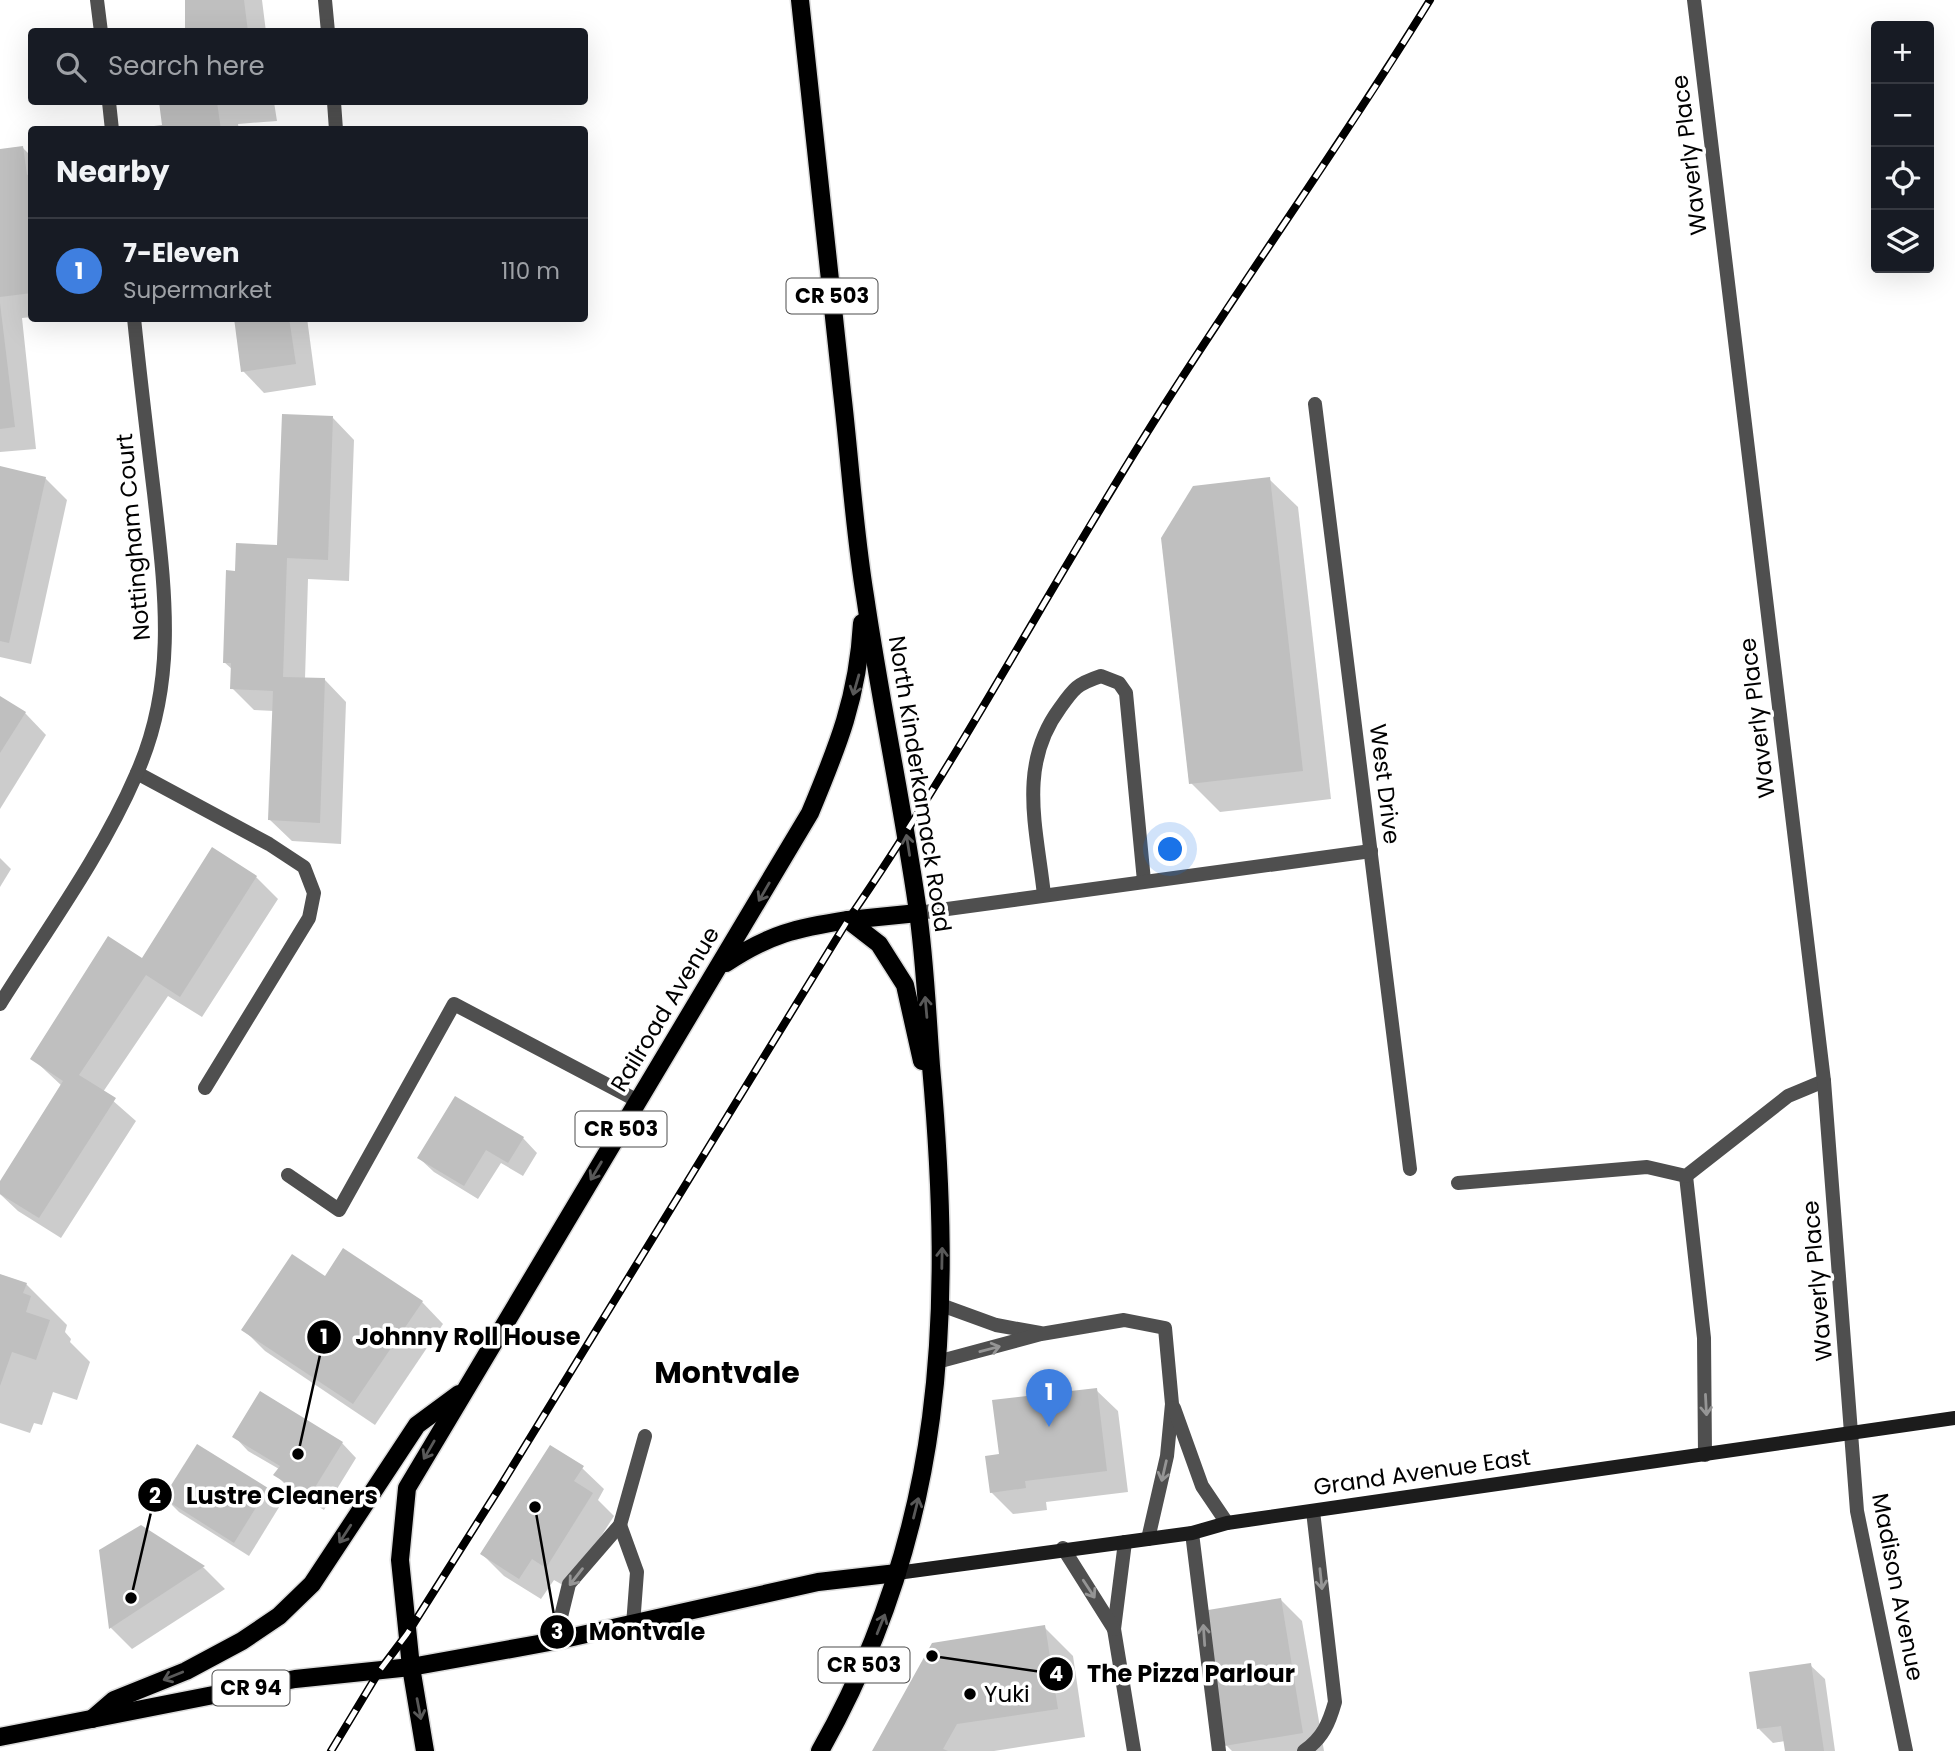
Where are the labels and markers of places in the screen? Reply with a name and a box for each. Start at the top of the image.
callout: Johnny Roll House [306,1314,595,1359]
pin: 1 [1026,1369,1072,1427]
callout: Lustre Cleaners [137,1473,392,1518]
callout: Montvale [539,1609,719,1654]
callout: The Pizza Parlour [1038,1651,1309,1696]
place label: Yuki [984,1678,1030,1710]
marker: Yuki [962,1686,978,1702]

